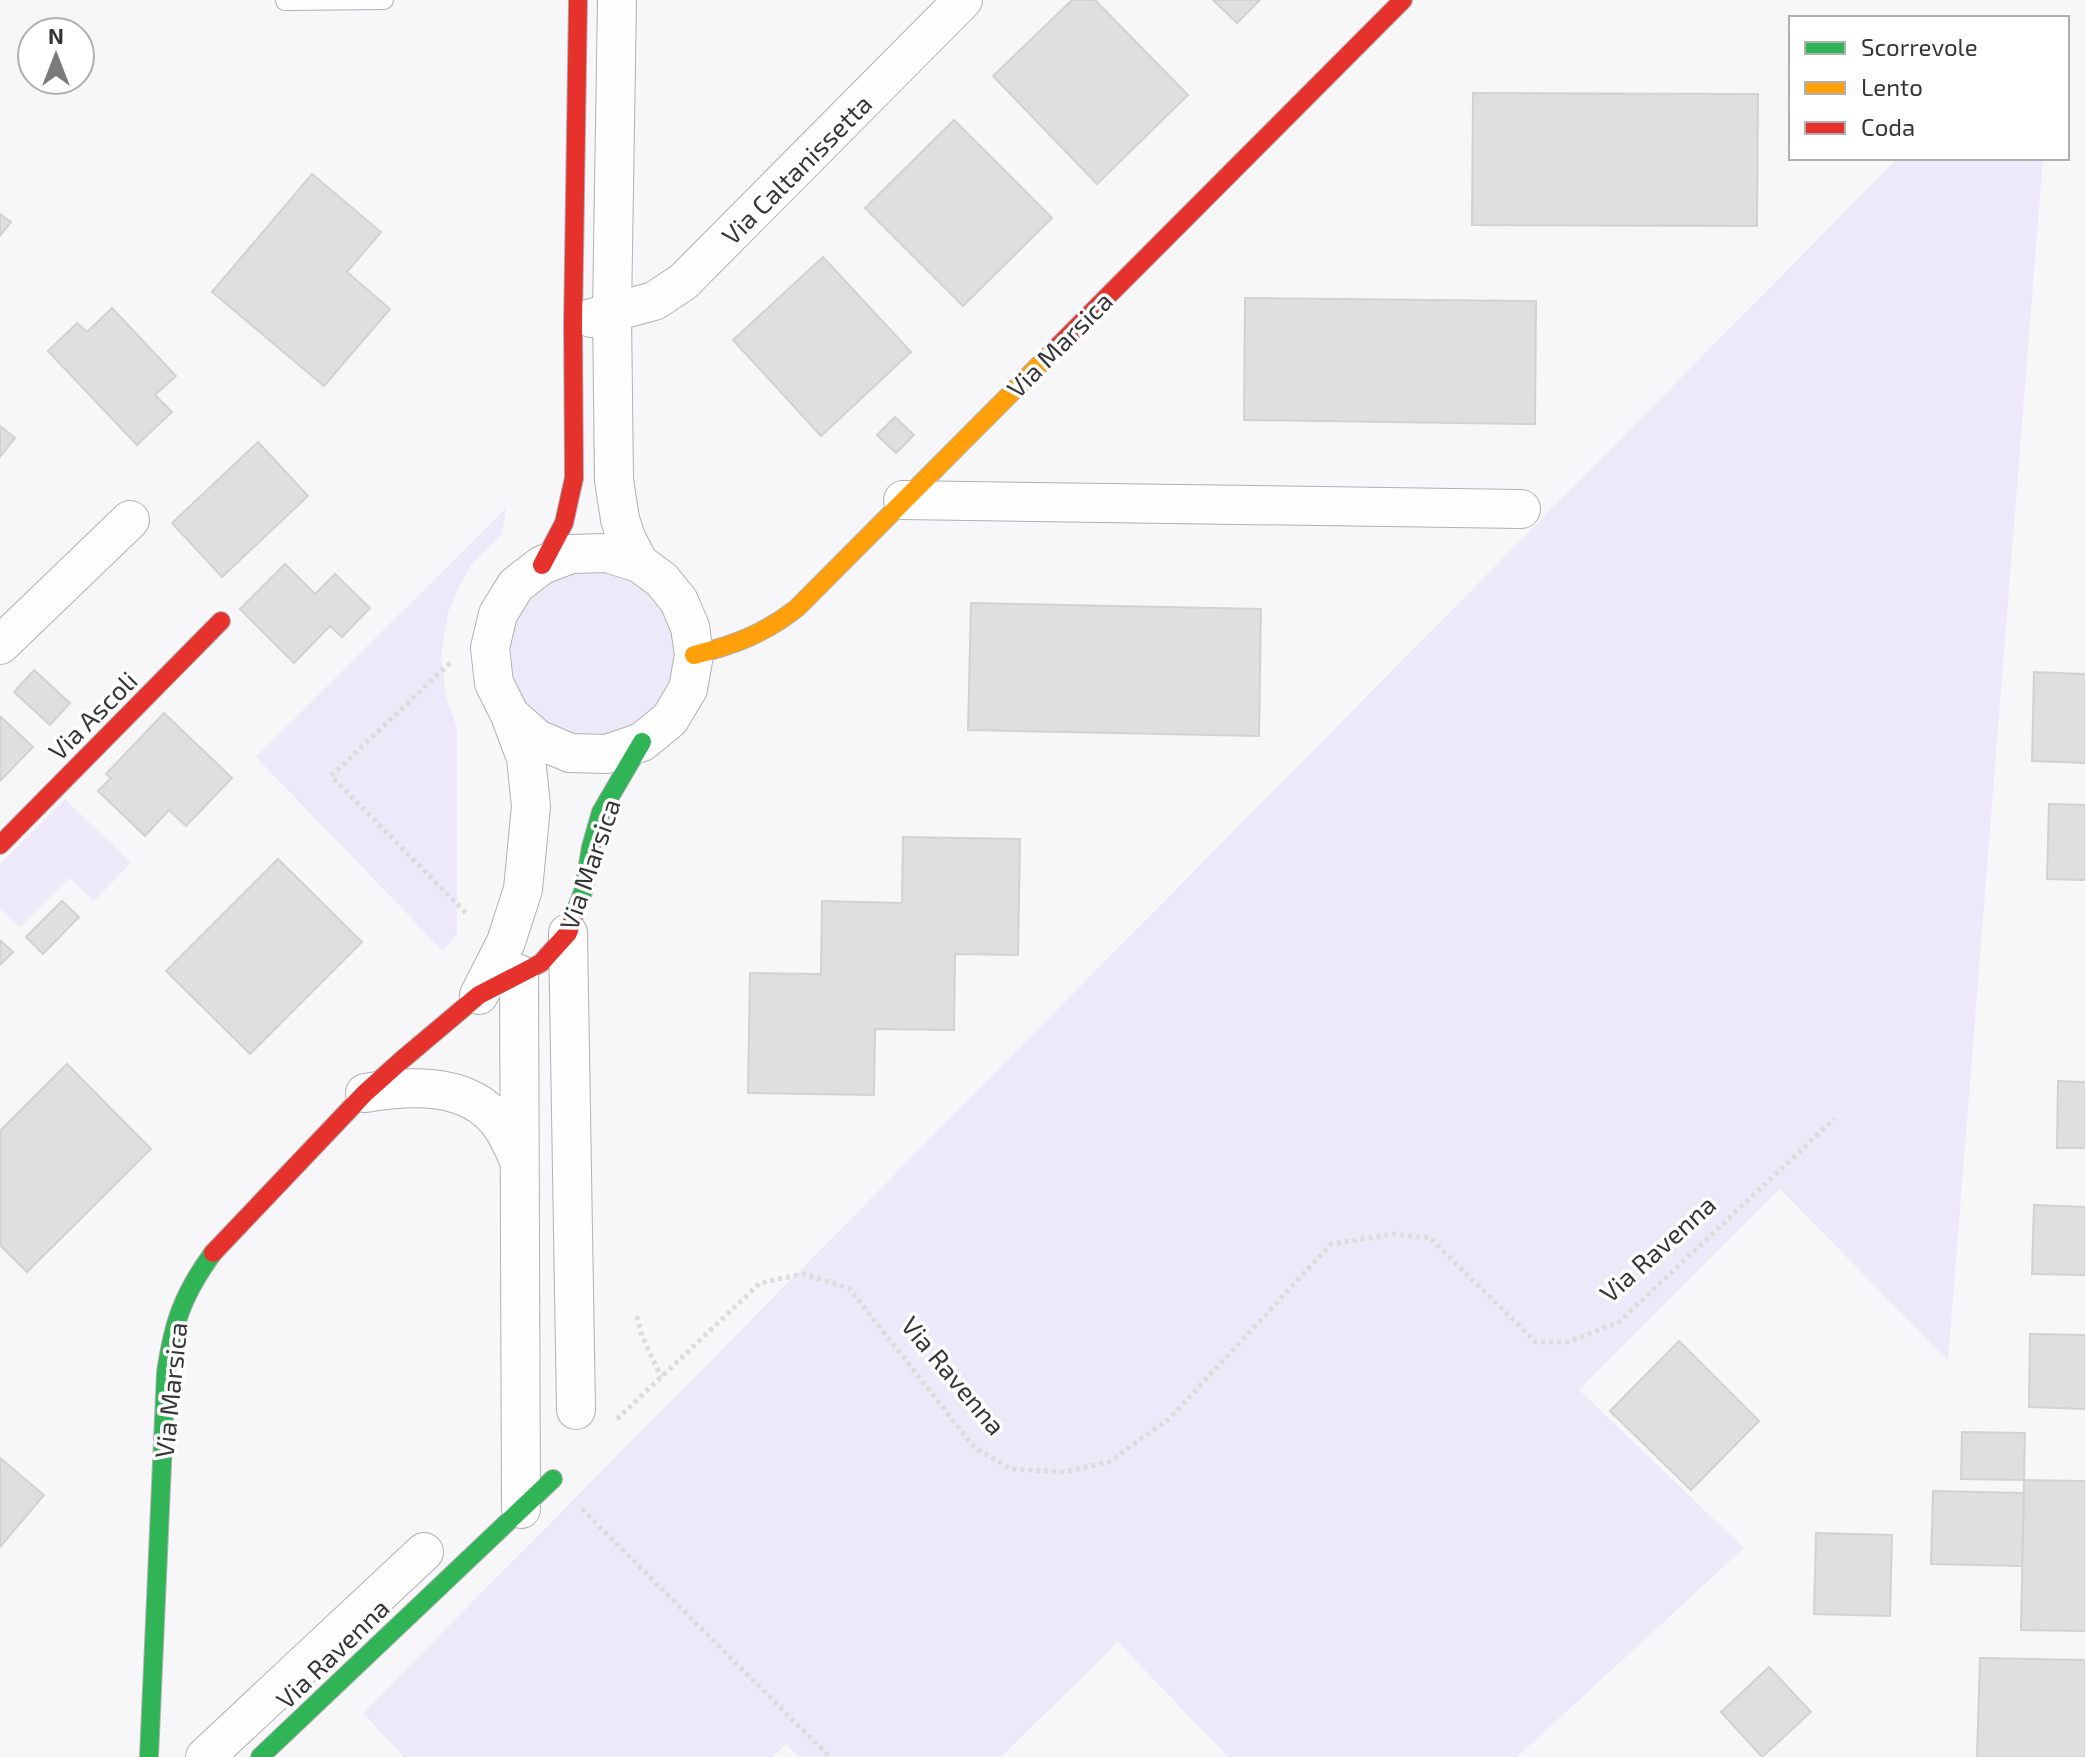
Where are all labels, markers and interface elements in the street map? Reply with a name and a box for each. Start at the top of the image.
north arrow [16,16,96,96]
legend [1789,16,2069,160]
text: N [48,22,64,48]
text: Scorrevole [1861,32,1978,61]
text: Lento [1861,72,1923,101]
street label: Via Caltanissetta [715,88,877,250]
text: Coda [1861,112,1915,141]
street label: Via Marsica [1000,285,1118,403]
street label: Via Ascoli [41,664,143,766]
street label: Via Marsica [552,794,626,934]
street label: Via Ravenna [1593,1188,1721,1308]
street label: Via Ravenna [896,1310,1012,1440]
street label: Via Marsica [147,1320,193,1460]
street label: Via Ravenna [269,1592,395,1714]

